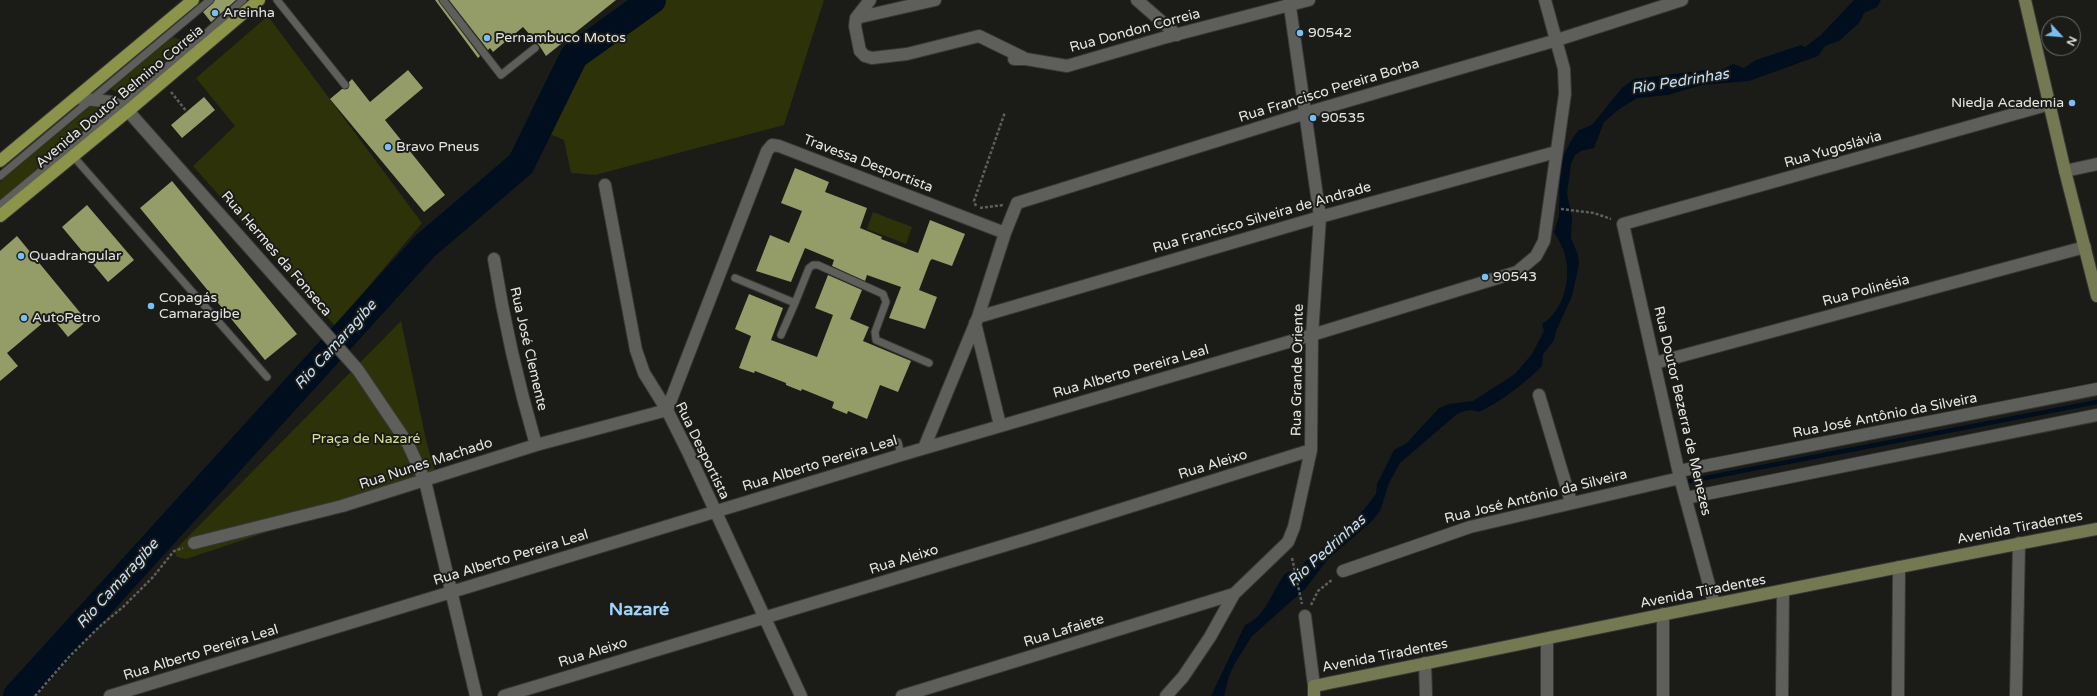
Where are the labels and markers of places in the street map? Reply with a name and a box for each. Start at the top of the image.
place label: Areinha [223,5,275,21]
marker: Areinha [210,8,220,18]
place label: 90542 [1308,25,1352,41]
marker: 90542 [1295,28,1305,38]
place label: Pernambuco Motos [495,30,626,46]
marker: Pernambuco Motos [482,33,492,43]
place label: Niedja Academia [1951,95,2064,111]
marker: Niedja Academia [2067,98,2077,108]
place label: 90535 [1321,110,1365,126]
marker: 90535 [1308,113,1318,123]
place label: Bravo Pneus [396,139,479,155]
marker: Bravo Pneus [383,142,393,152]
place label: Quadrangular [29,248,121,264]
marker: Quadrangular [16,251,26,261]
place label: 90543 [1493,269,1537,285]
marker: 90543 [1480,272,1490,282]
place label: Copagás Camaragibe [159,290,240,322]
marker: Copagás Camaragibe [146,301,156,311]
place label: AutoPetro [32,310,100,326]
marker: AutoPetro [19,313,29,323]

